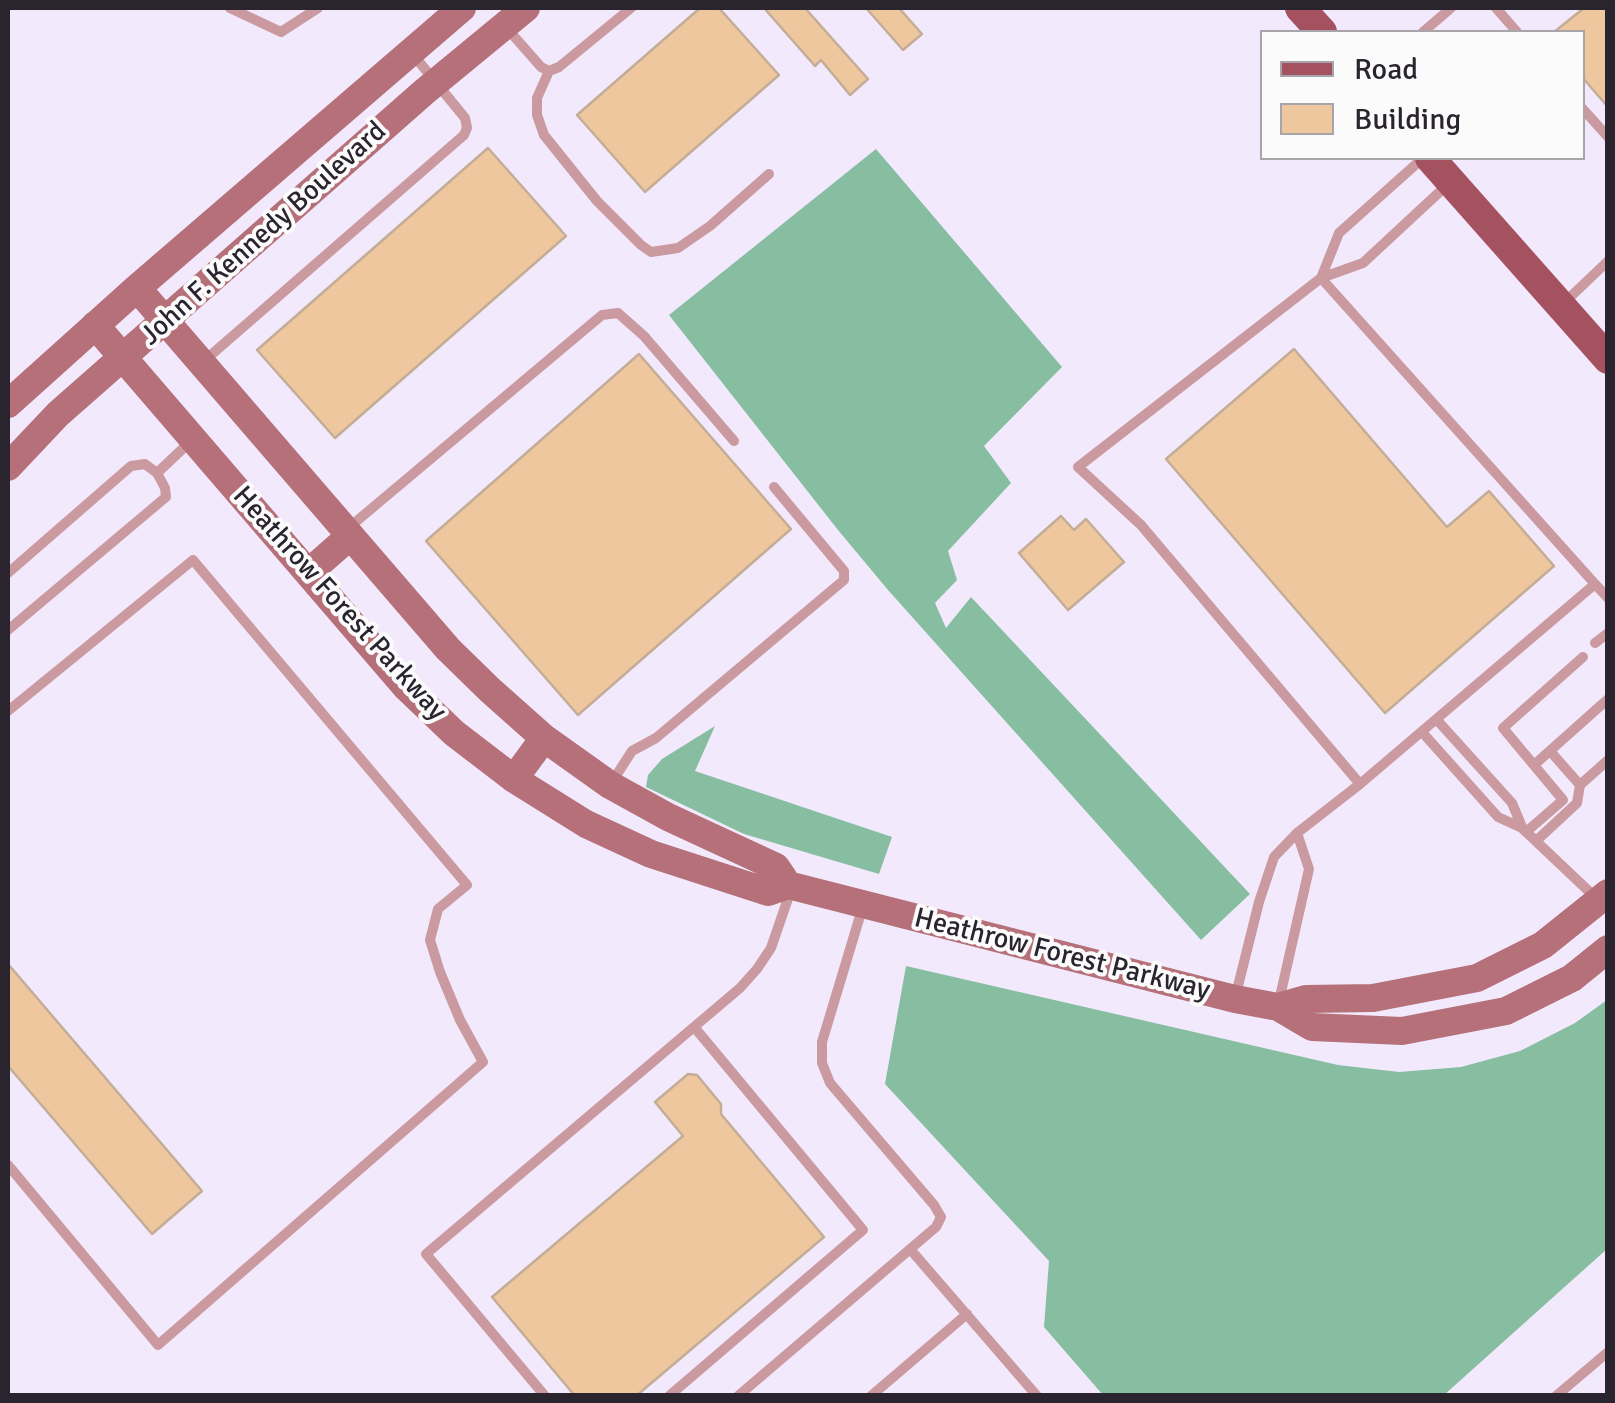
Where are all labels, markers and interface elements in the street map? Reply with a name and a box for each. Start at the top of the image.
legend [1260,30,1585,160]
text: Road [1354,51,1418,88]
text: Building [1354,101,1461,138]
street label: John F. Kennedy Boulevard [134,115,394,353]
street label: Heathrow Forest Parkway [225,480,453,728]
street label: Heathrow Forest Parkway [911,902,1213,1008]

